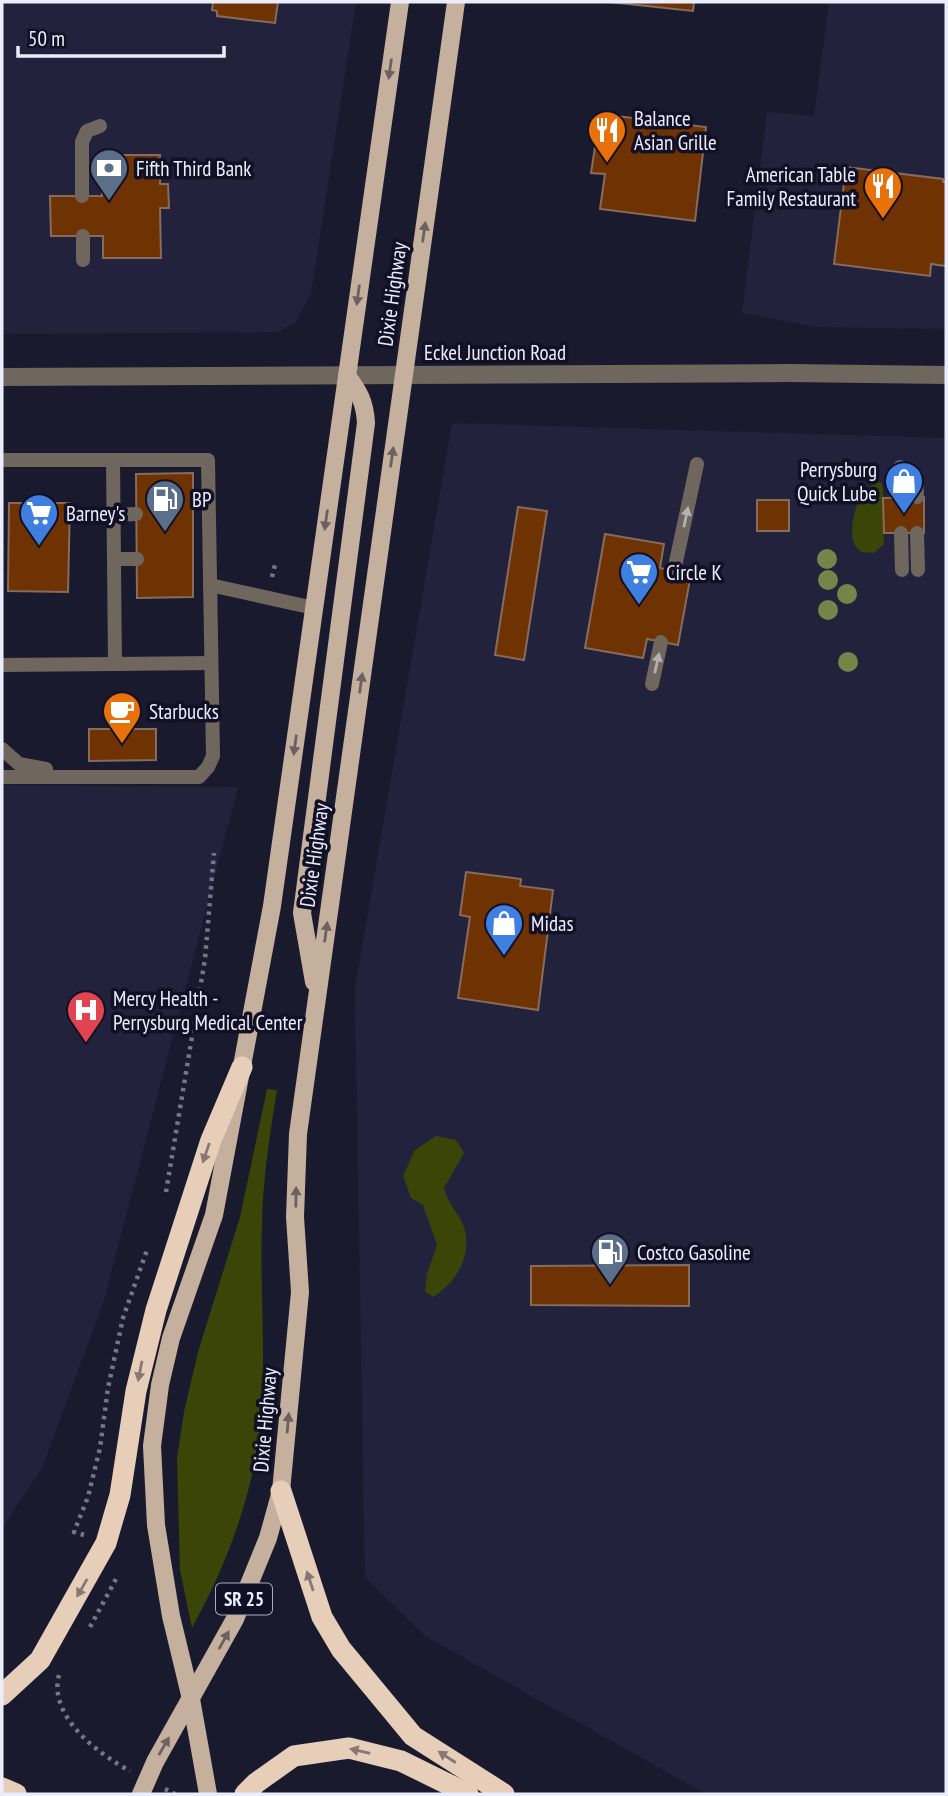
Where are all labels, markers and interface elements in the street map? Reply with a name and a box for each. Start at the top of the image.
scale bar [18,14,224,58]
text: 50 m [28,25,65,52]
one-way arrow [385,58,396,80]
place label: Balance Asian Grille [634,105,717,156]
restaurant icon: Balance Asian Grille [586,109,628,164]
bank icon: Fifth Third Bank [88,147,130,202]
place label: Fifth Third Bank [136,155,251,182]
place label: American Table Family Restaurant [727,161,856,212]
restaurant icon: American Table Family Restaurant [862,165,904,220]
one-way arrow [418,221,429,243]
street label: Dixie Highway [371,240,413,348]
one-way arrow [352,284,363,306]
street label: Eckel Junction Road [424,339,566,366]
one-way arrow [387,446,398,468]
place label: Perrysburg Quick Lube [797,456,877,507]
shop icon: Perrysburg Quick Lube [883,460,925,515]
fuel station icon: BP [144,478,186,533]
place label: BP [192,486,211,513]
supermarket icon: Barney's [18,492,60,547]
place label: Barney's [66,500,125,527]
one-way arrow [680,506,691,528]
one-way arrow [321,509,332,531]
supermarket icon: Circle K [618,551,660,606]
place label: Circle K [666,559,722,586]
one-way arrow [651,652,662,674]
one-way arrow [356,671,367,693]
cafe icon: Starbucks [101,690,143,745]
place label: Starbucks [149,698,219,725]
one-way arrow [289,734,300,756]
street label: Dixie Highway [293,801,335,909]
shop icon: Midas [483,902,525,957]
place label: Midas [531,910,574,937]
one-way arrow [321,921,332,943]
place label: Mercy Health - Perrysburg Medical Center [113,985,303,1036]
hospital icon: Mercy Health - Perrysburg Medical Center [65,989,107,1044]
one-way arrow [201,1143,211,1164]
one-way arrow [290,1185,302,1207]
fuel station icon: Costco Gasoline [589,1231,631,1286]
place label: Costco Gasoline [637,1239,751,1266]
one-way arrow [135,1360,146,1382]
street label: Dixie Highway [247,1367,283,1473]
one-way arrow [283,1412,294,1434]
one-way arrow [305,1570,315,1591]
one-way arrow [75,1579,88,1598]
road number: SR 25 [216,1583,272,1614]
one-way arrow [218,1630,230,1649]
one-way arrow [158,1736,170,1756]
one-way arrow [349,1745,371,1756]
one-way arrow [437,1751,456,1764]

